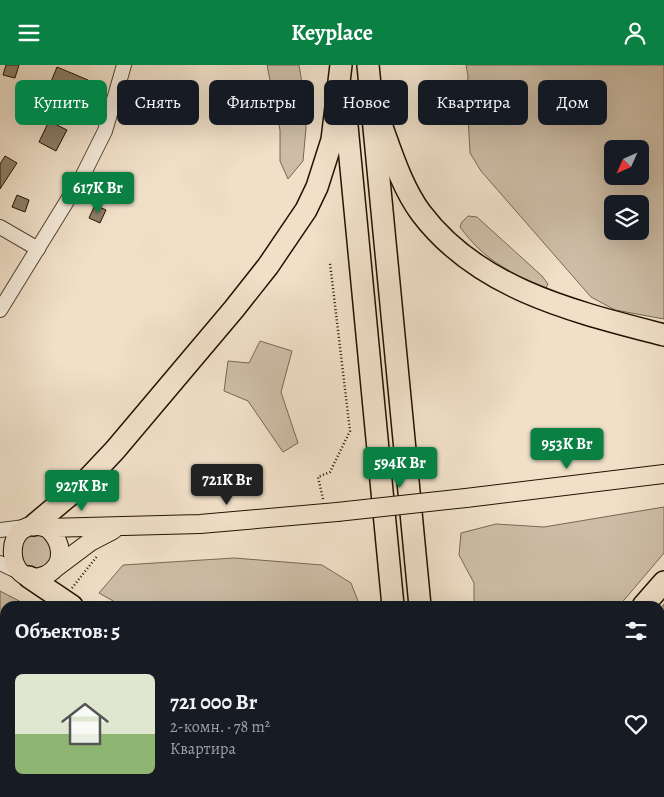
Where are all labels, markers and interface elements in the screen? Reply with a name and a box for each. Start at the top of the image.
text: Keyplace [291,18,373,48]
icon: menu [15,19,43,47]
icon: person [621,19,649,47]
chip: Купить [15,80,107,125]
chip: Снять [117,80,199,125]
chip: Фильтры [209,80,314,125]
chip: Новое [324,80,408,125]
chip: Квартира [418,80,528,125]
chip: Дом [538,80,607,125]
north arrow [604,140,649,185]
map controls [604,140,649,240]
pin: 617K Br [52,171,144,214]
text: 617K Br [73,177,123,199]
button: layers [604,195,649,240]
pin: 953K Br [521,427,613,470]
text: 953K Br [542,433,592,455]
pin: 594K Br [354,447,446,489]
text: 594K Br [374,452,426,474]
pin: 721K Br [181,463,273,506]
pin: 927K Br [36,469,128,512]
text: 721K Br [202,469,252,491]
text: 927K Br [56,475,108,497]
text: Объектов: 5 [15,617,120,645]
icon: filters [622,617,650,645]
text: 721 000 Br [170,688,257,716]
icon: home [55,694,115,754]
icon: heart [622,710,650,738]
text: 2-комн. · 78 m² [170,716,270,738]
text: Квартира [170,738,236,760]

